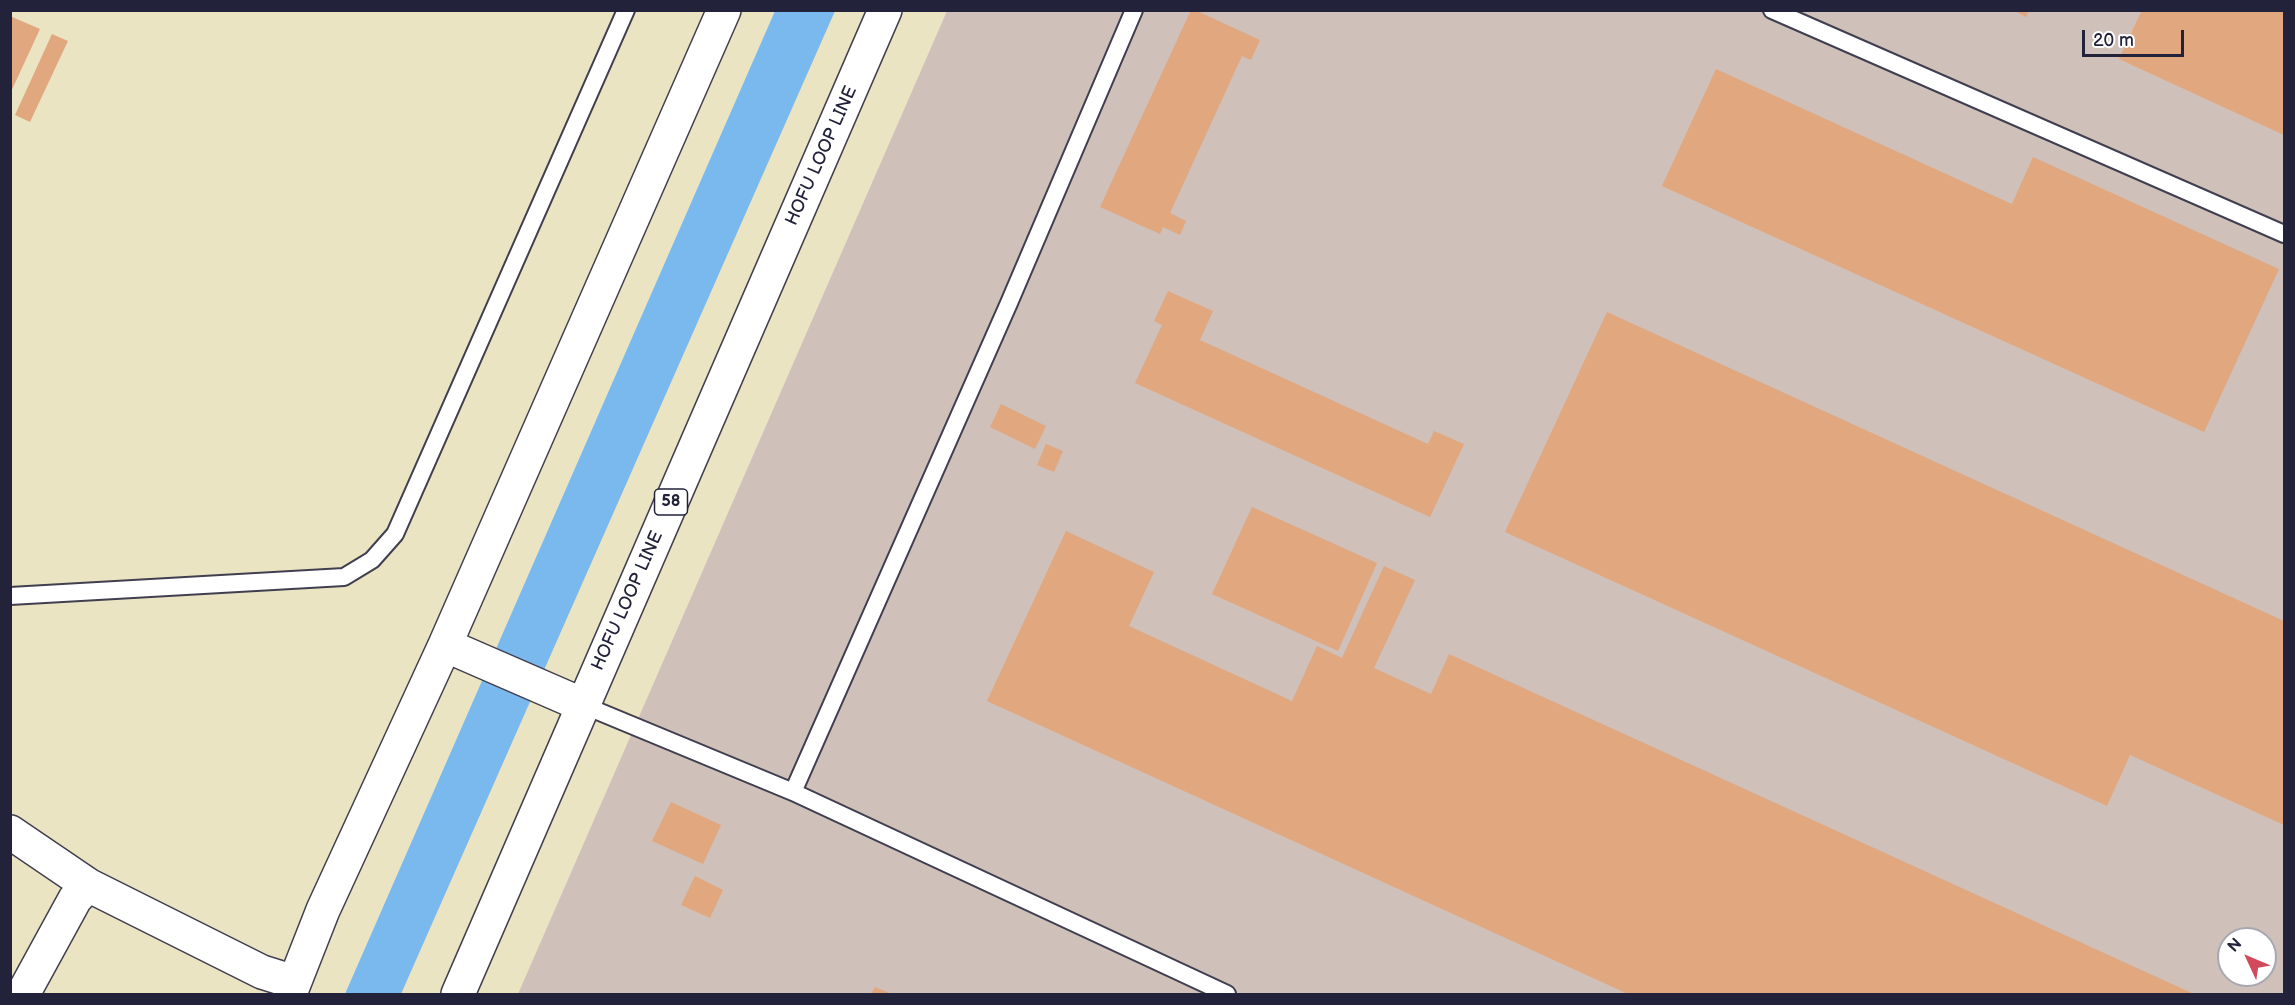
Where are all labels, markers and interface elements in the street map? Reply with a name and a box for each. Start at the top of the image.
scale bar [2085,18,2187,56]
text: 20 m [2093,30,2134,51]
street label: HOFU LOOP LINE [782,83,862,229]
road number: 58 [654,489,688,515]
street label: HOFU LOOP LINE [588,528,668,674]
north arrow [2217,927,2277,987]
text: N [2224,935,2246,956]

